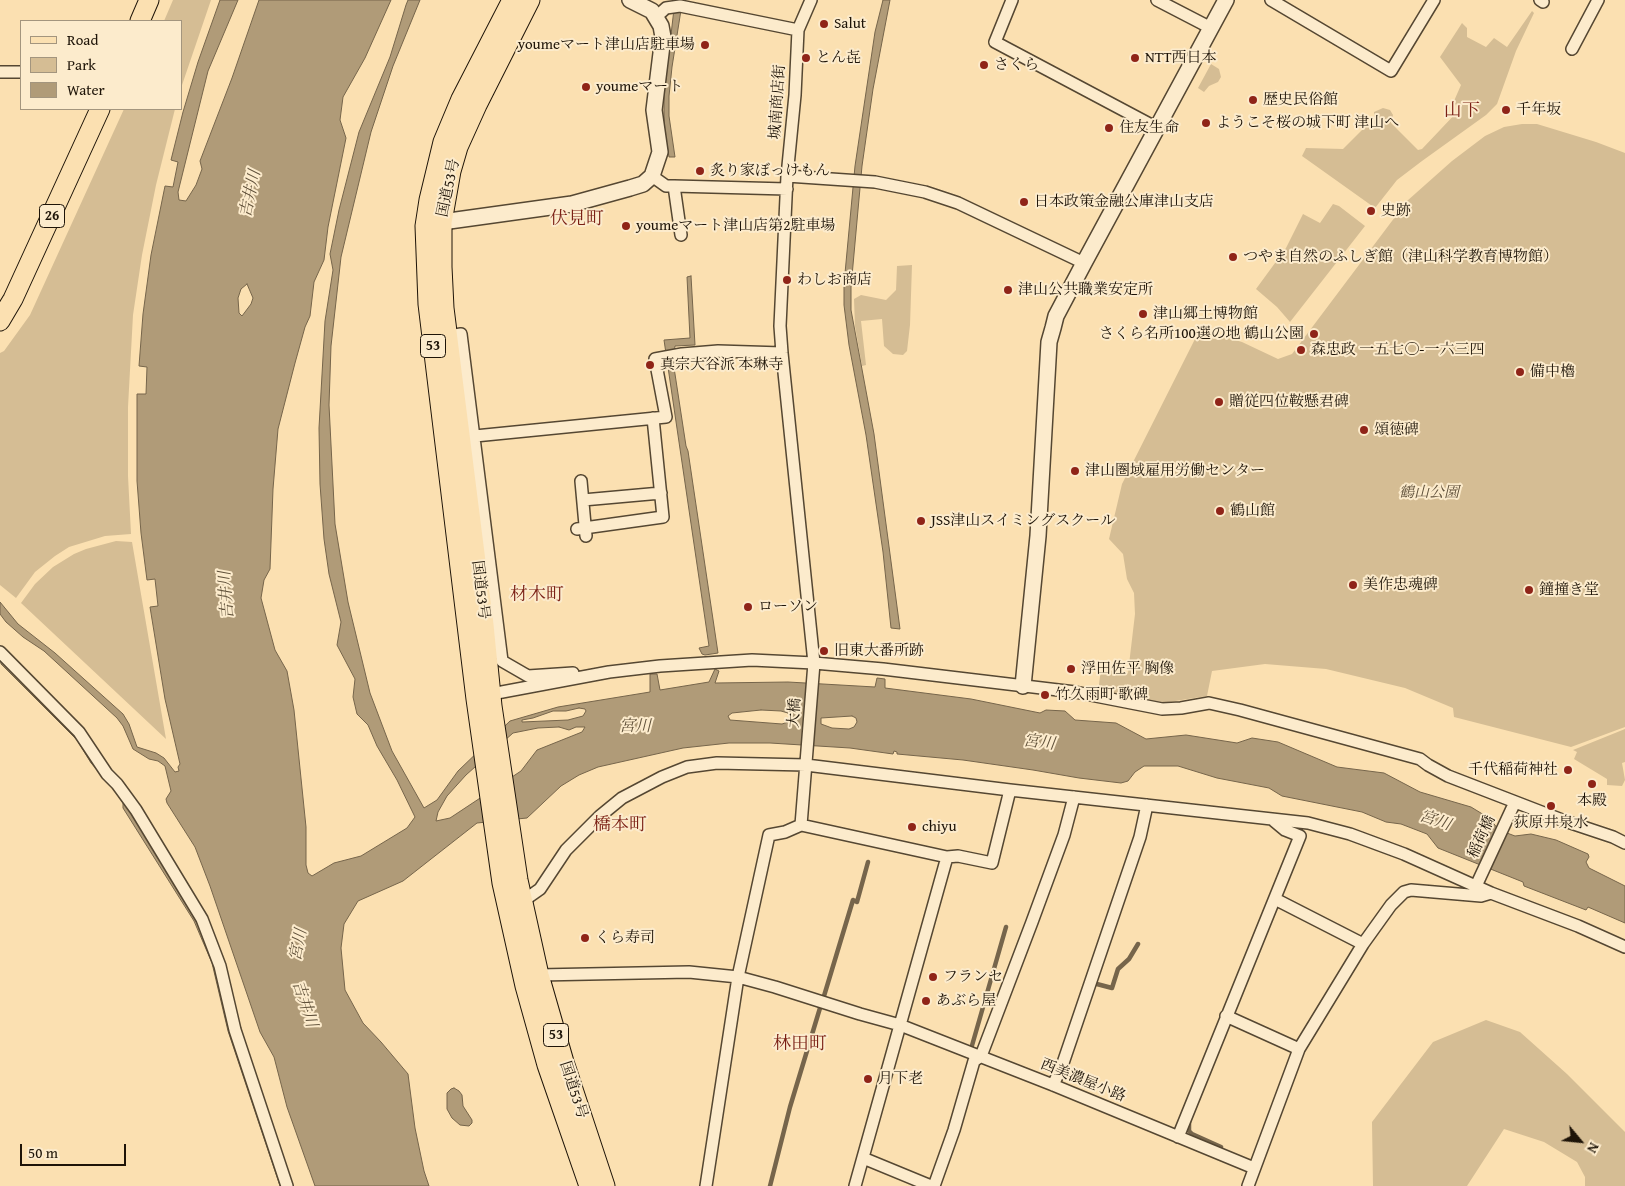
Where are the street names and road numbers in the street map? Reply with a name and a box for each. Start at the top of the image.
street label: 城南商店街 [766,64,790,140]
street label: 国道53号 [434,157,464,219]
road number: 26 [40,205,64,228]
road number: 53 [420,334,446,358]
street label: 国道53号 [467,559,493,621]
street label: 大橋 [785,697,805,729]
street label: 稲荷橋 [1464,813,1500,861]
road number: 53 [544,1024,568,1046]
street label: 西美濃屋小路 [1038,1056,1128,1106]
street label: 国道53号 [555,1059,591,1121]

